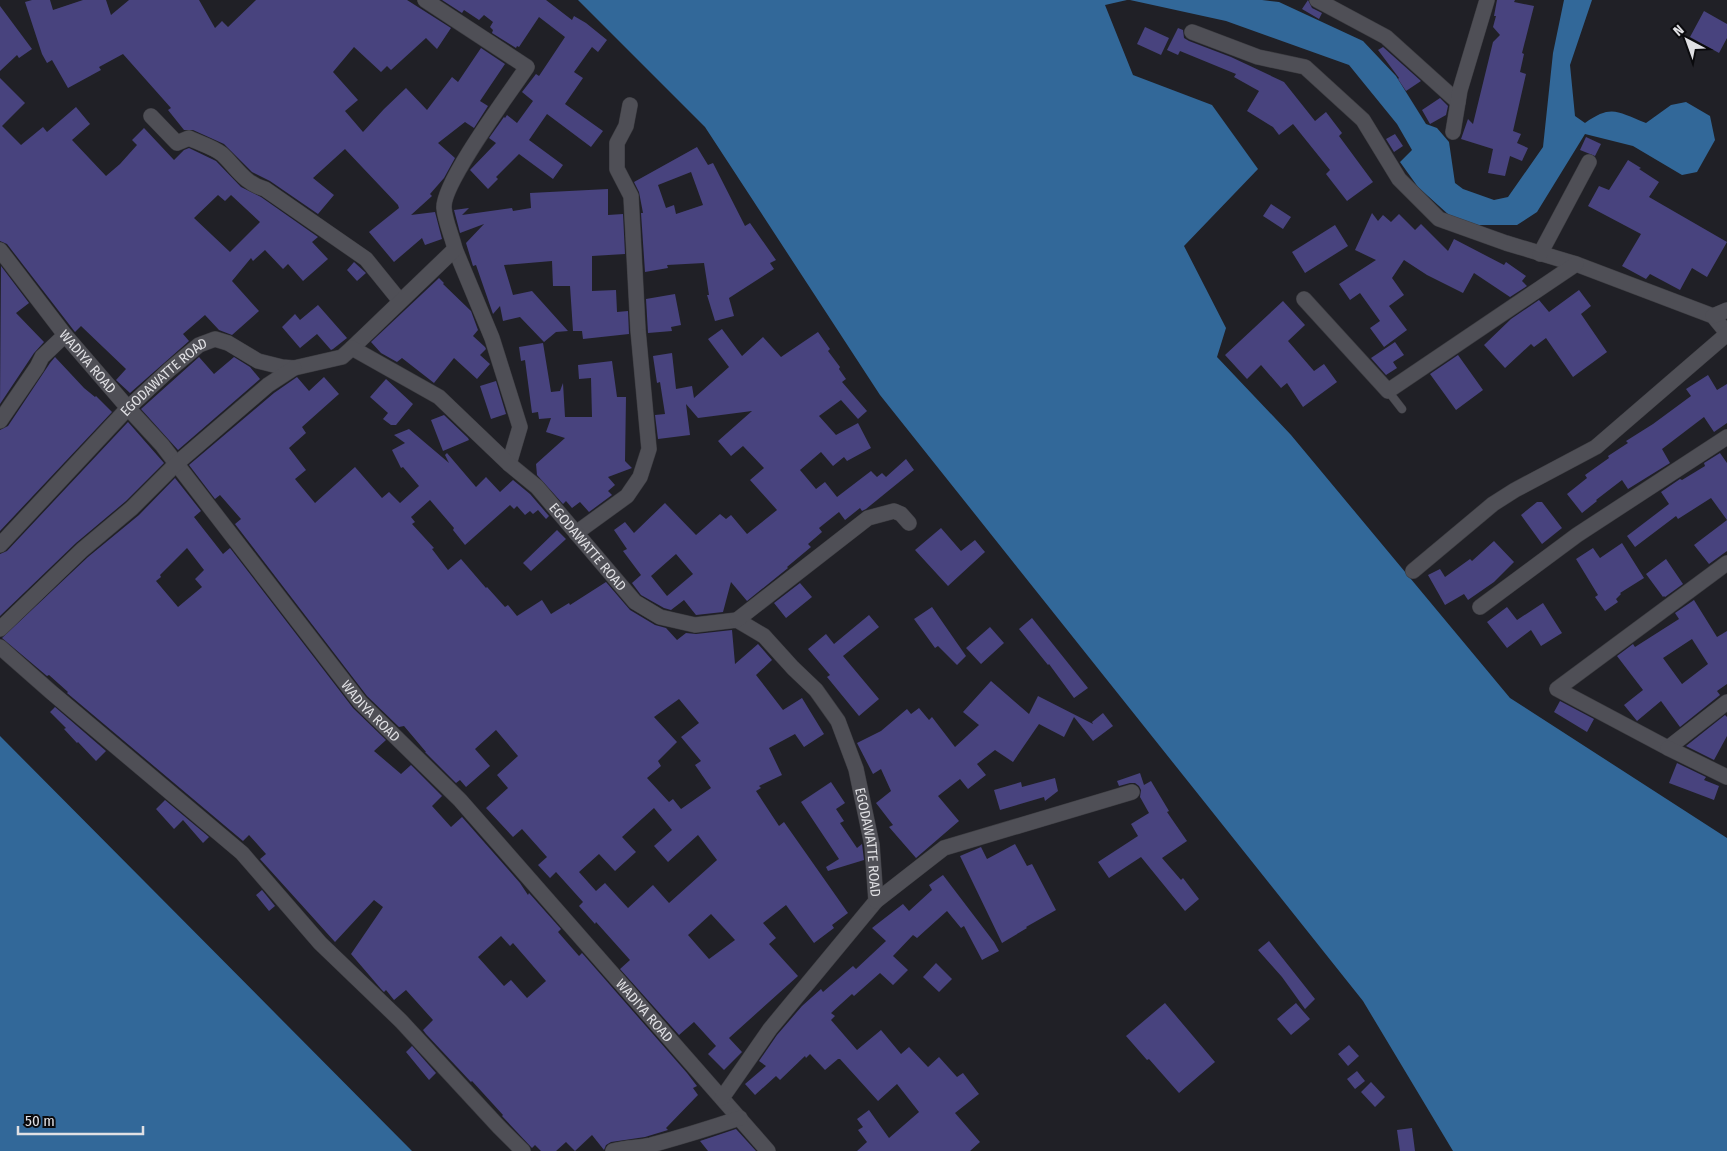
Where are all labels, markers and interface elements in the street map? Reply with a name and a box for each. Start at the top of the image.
north arrow [1662,15,1712,65]
text: N [1670,21,1688,40]
street label: WADIYA ROAD [55,327,120,397]
street label: EGODAWATTE ROAD [117,335,209,420]
street label: EGODAWATTE ROAD [545,500,630,595]
street label: WADIYA ROAD [337,677,403,746]
street label: EGODAWATTE ROAD [851,786,884,897]
street label: WADIYA ROAD [612,976,676,1046]
scale bar [18,1104,142,1136]
text: 50 m [25,1112,55,1130]

